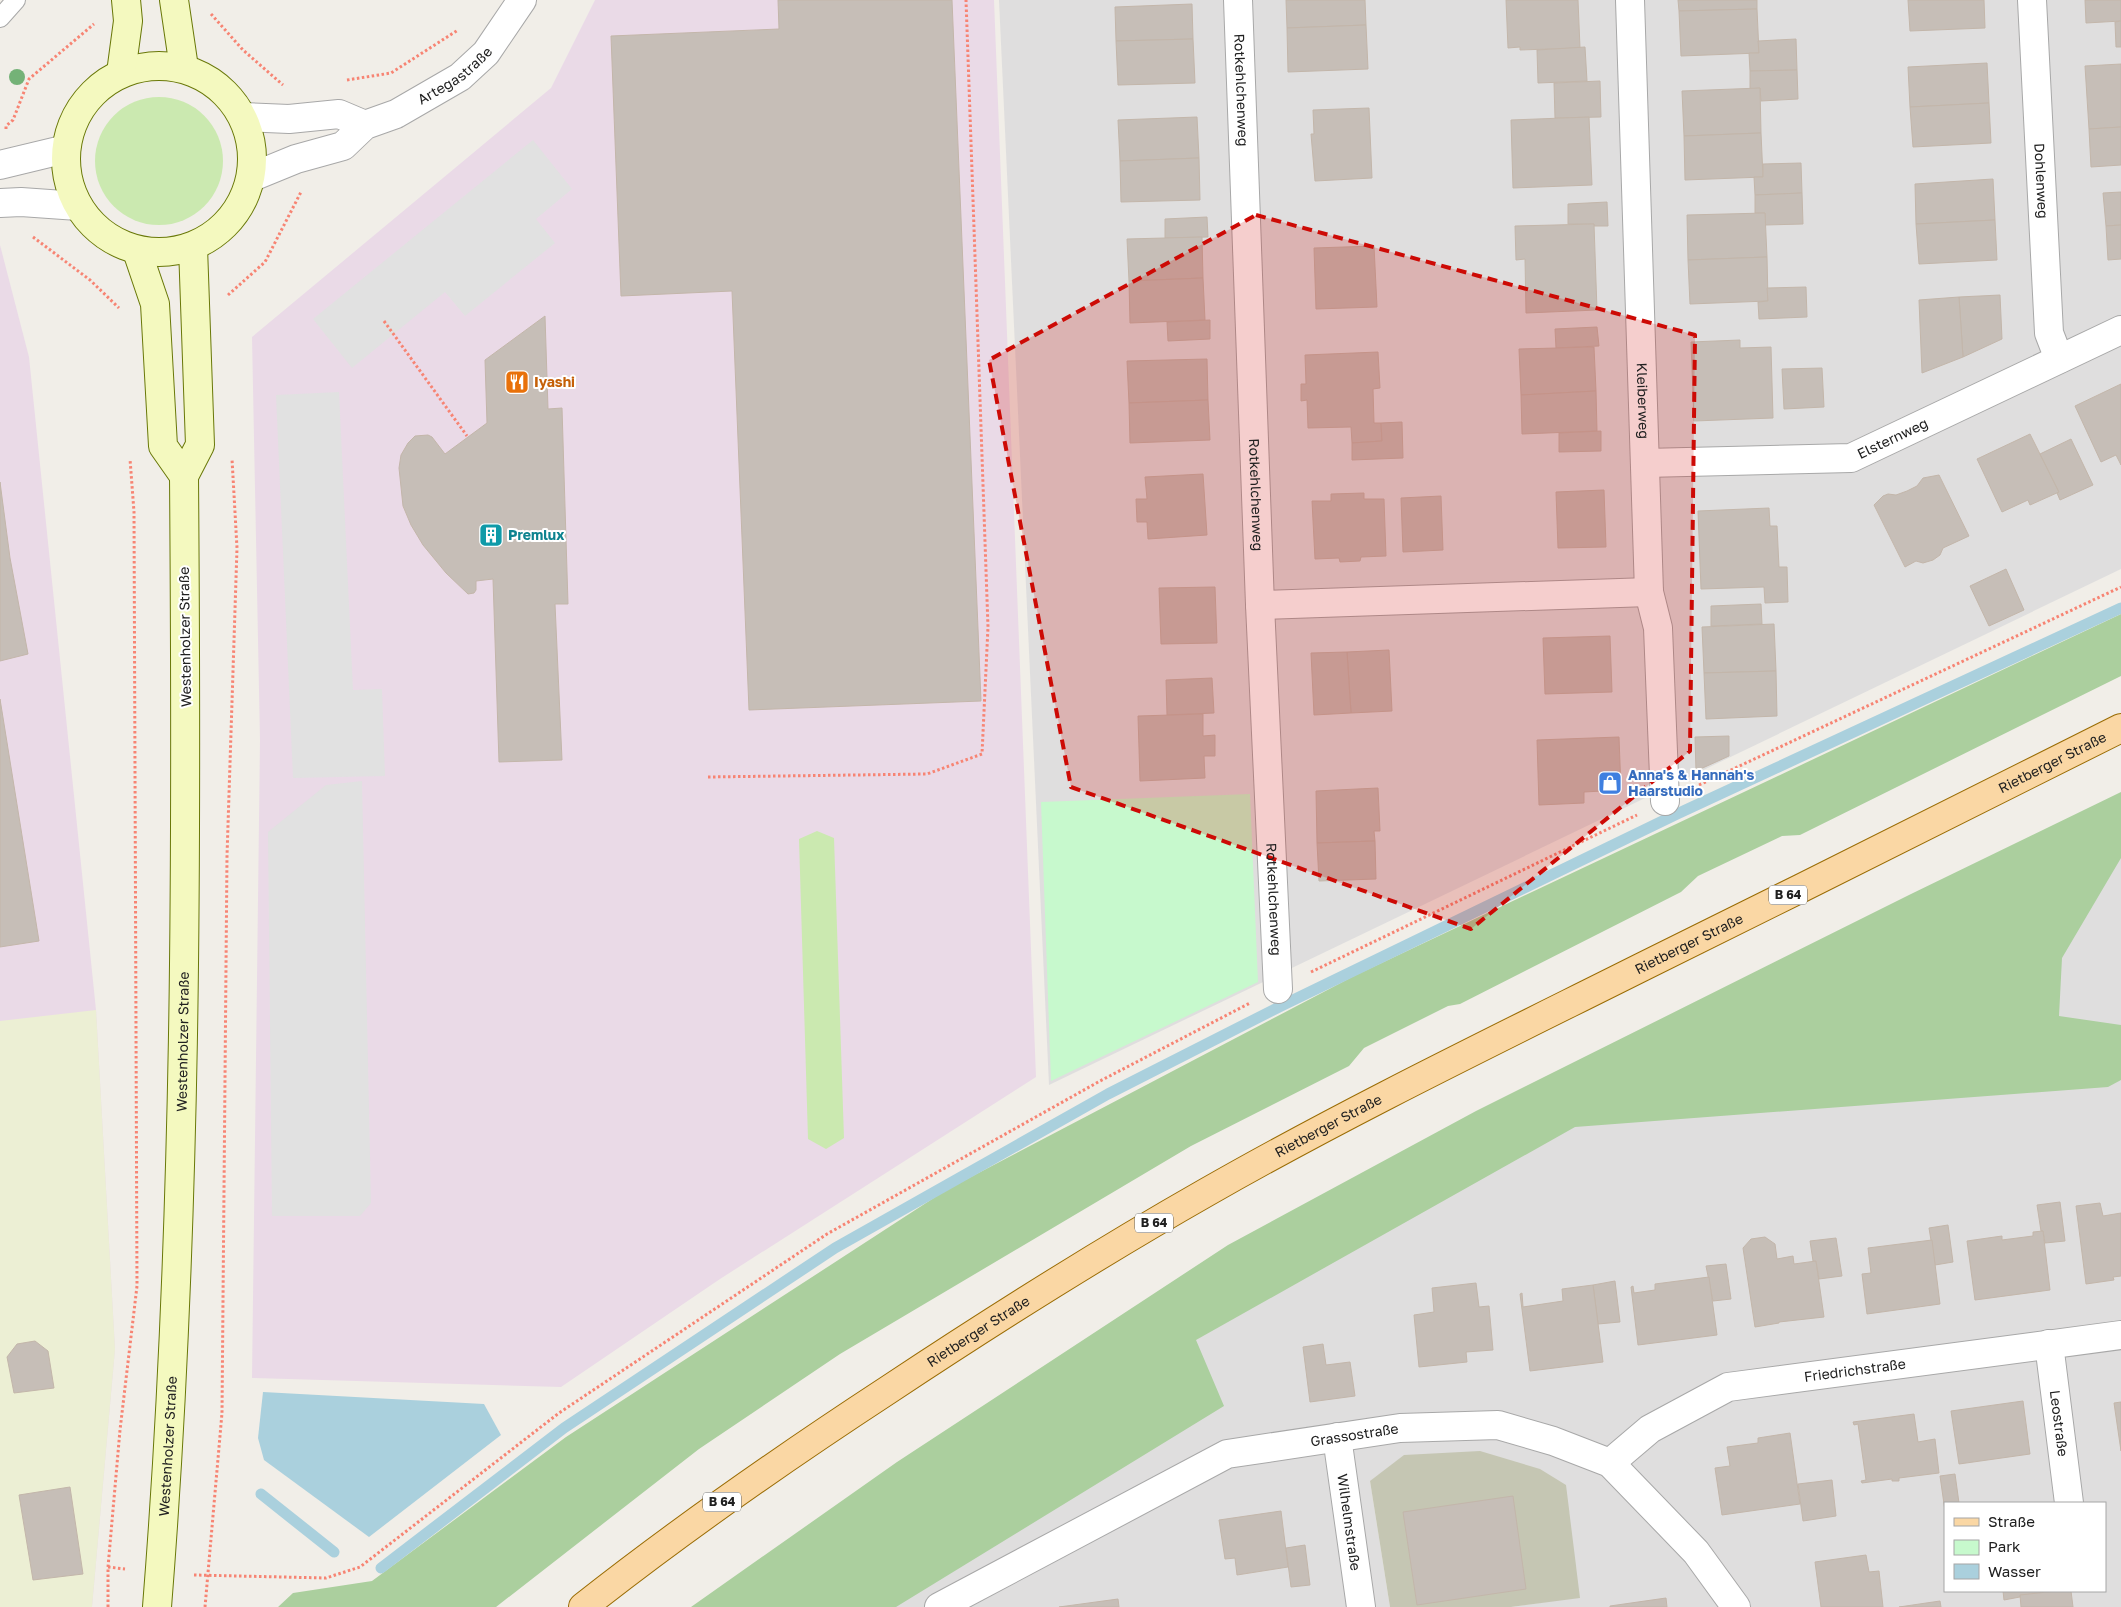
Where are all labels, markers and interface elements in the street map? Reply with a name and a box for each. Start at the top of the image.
street label: Rotkehlchenweg [1231,33,1252,147]
street label: Artegastraße [414,44,495,108]
street label: Dohlenweg [2031,142,2052,219]
street label: Kleiberweg [1634,362,1653,439]
restaurant icon: Iyashi [504,369,530,395]
place label: Iyashi [534,373,575,390]
street label: Elsternweg [1854,414,1930,462]
street label: Rotkehlchenweg [1246,438,1267,551]
building icon: Premlux [478,522,504,548]
place label: Premlux [508,526,564,543]
street label: Westenholzer Straße [175,567,194,707]
street label: Rietberger Straße [1995,728,2109,796]
place label: Anna's & Hannah's Haarstudio [1628,766,1755,799]
shop icon: Anna's & Hannah's Haarstudio [1597,770,1623,796]
street label: Rotkehlchenweg [1263,842,1285,956]
road number: B 64 [1769,886,1807,904]
street label: Rietberger Straße [1632,909,1746,977]
street label: Westenholzer Straße [172,971,192,1112]
street label: Rietberger Straße [1271,1090,1384,1161]
road number: B 64 [1135,1214,1173,1232]
street label: Rietberger Straße [923,1292,1032,1370]
street label: Friedrichstraße [1803,1355,1907,1385]
street label: Westenholzer Straße [155,1376,180,1517]
street label: Leostraße [2047,1389,2072,1458]
street label: Grassostraße [1309,1419,1400,1449]
street label: Wilhelmstraße [1334,1472,1365,1572]
road number: B 64 [703,1492,741,1511]
legend [1944,1502,2106,1592]
text: Straße [1988,1512,2035,1530]
text: Park [1988,1537,2021,1555]
text: Wasser [1988,1562,2041,1580]

